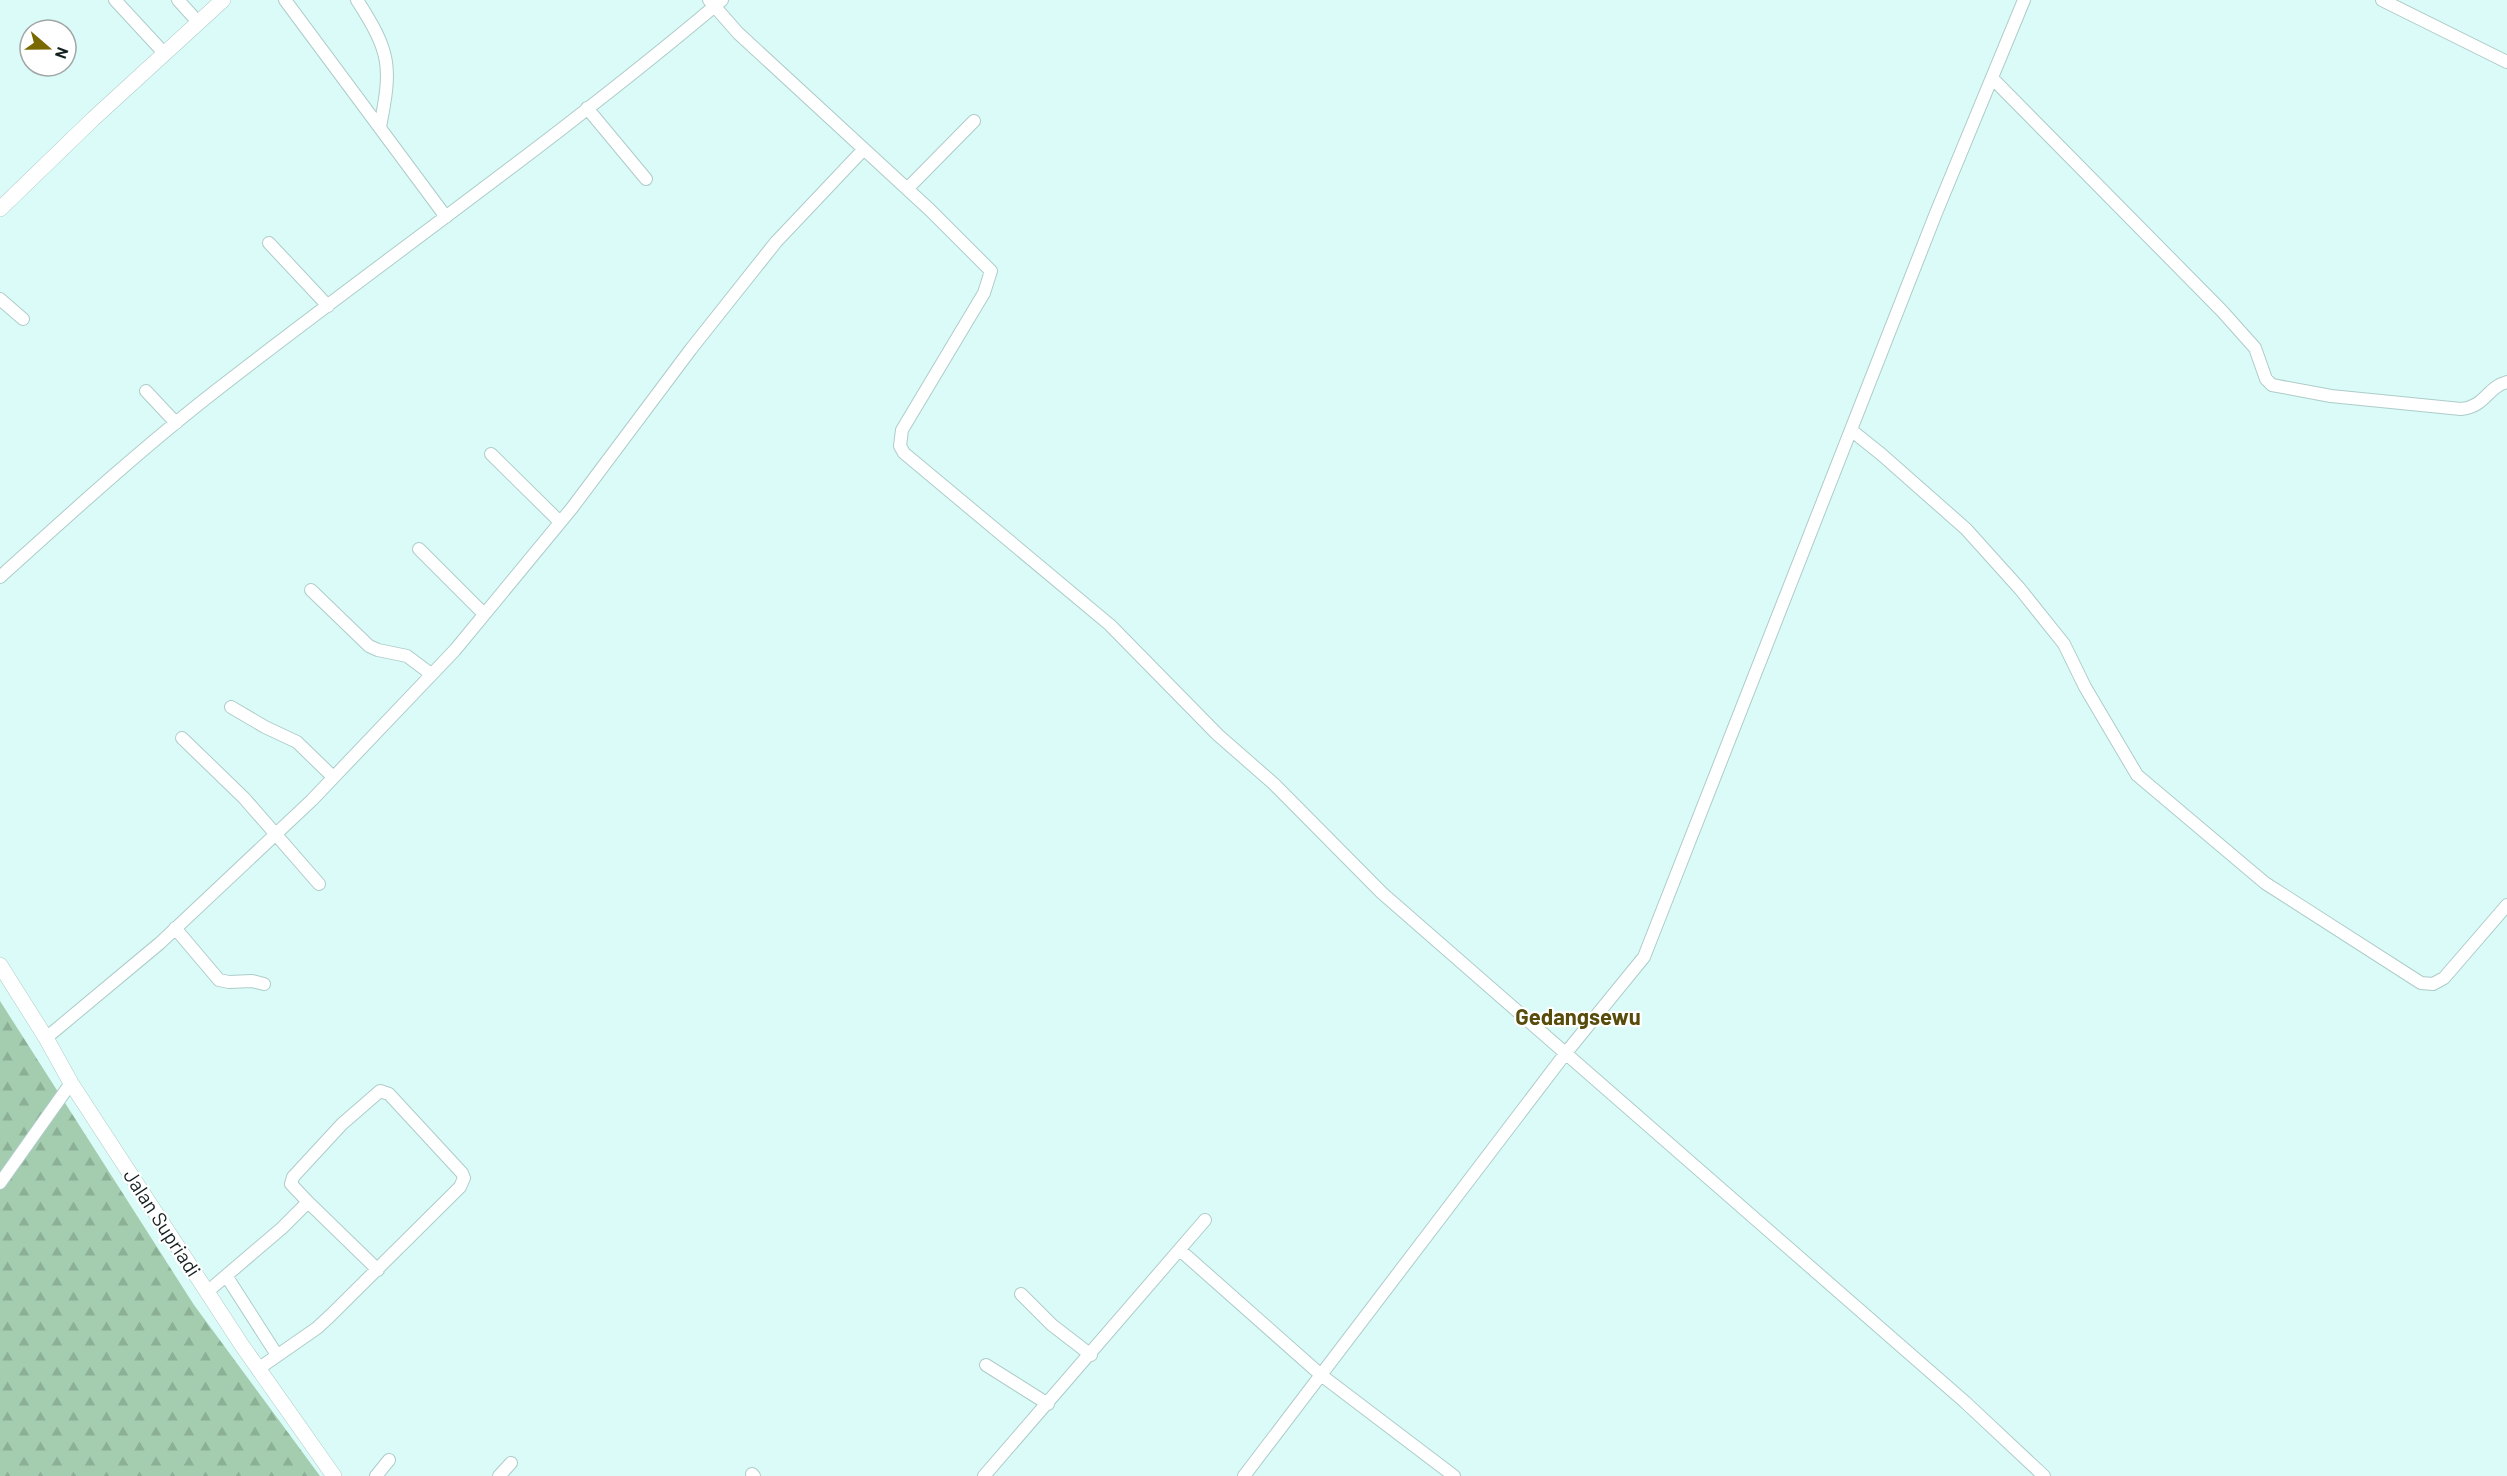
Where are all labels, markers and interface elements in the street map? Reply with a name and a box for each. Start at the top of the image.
north arrow [18,18,78,78]
text: N [52,45,73,62]
district label: Gedangsewu [1515,1003,1641,1029]
street label: Jalan Supriadi [119,1164,207,1281]

